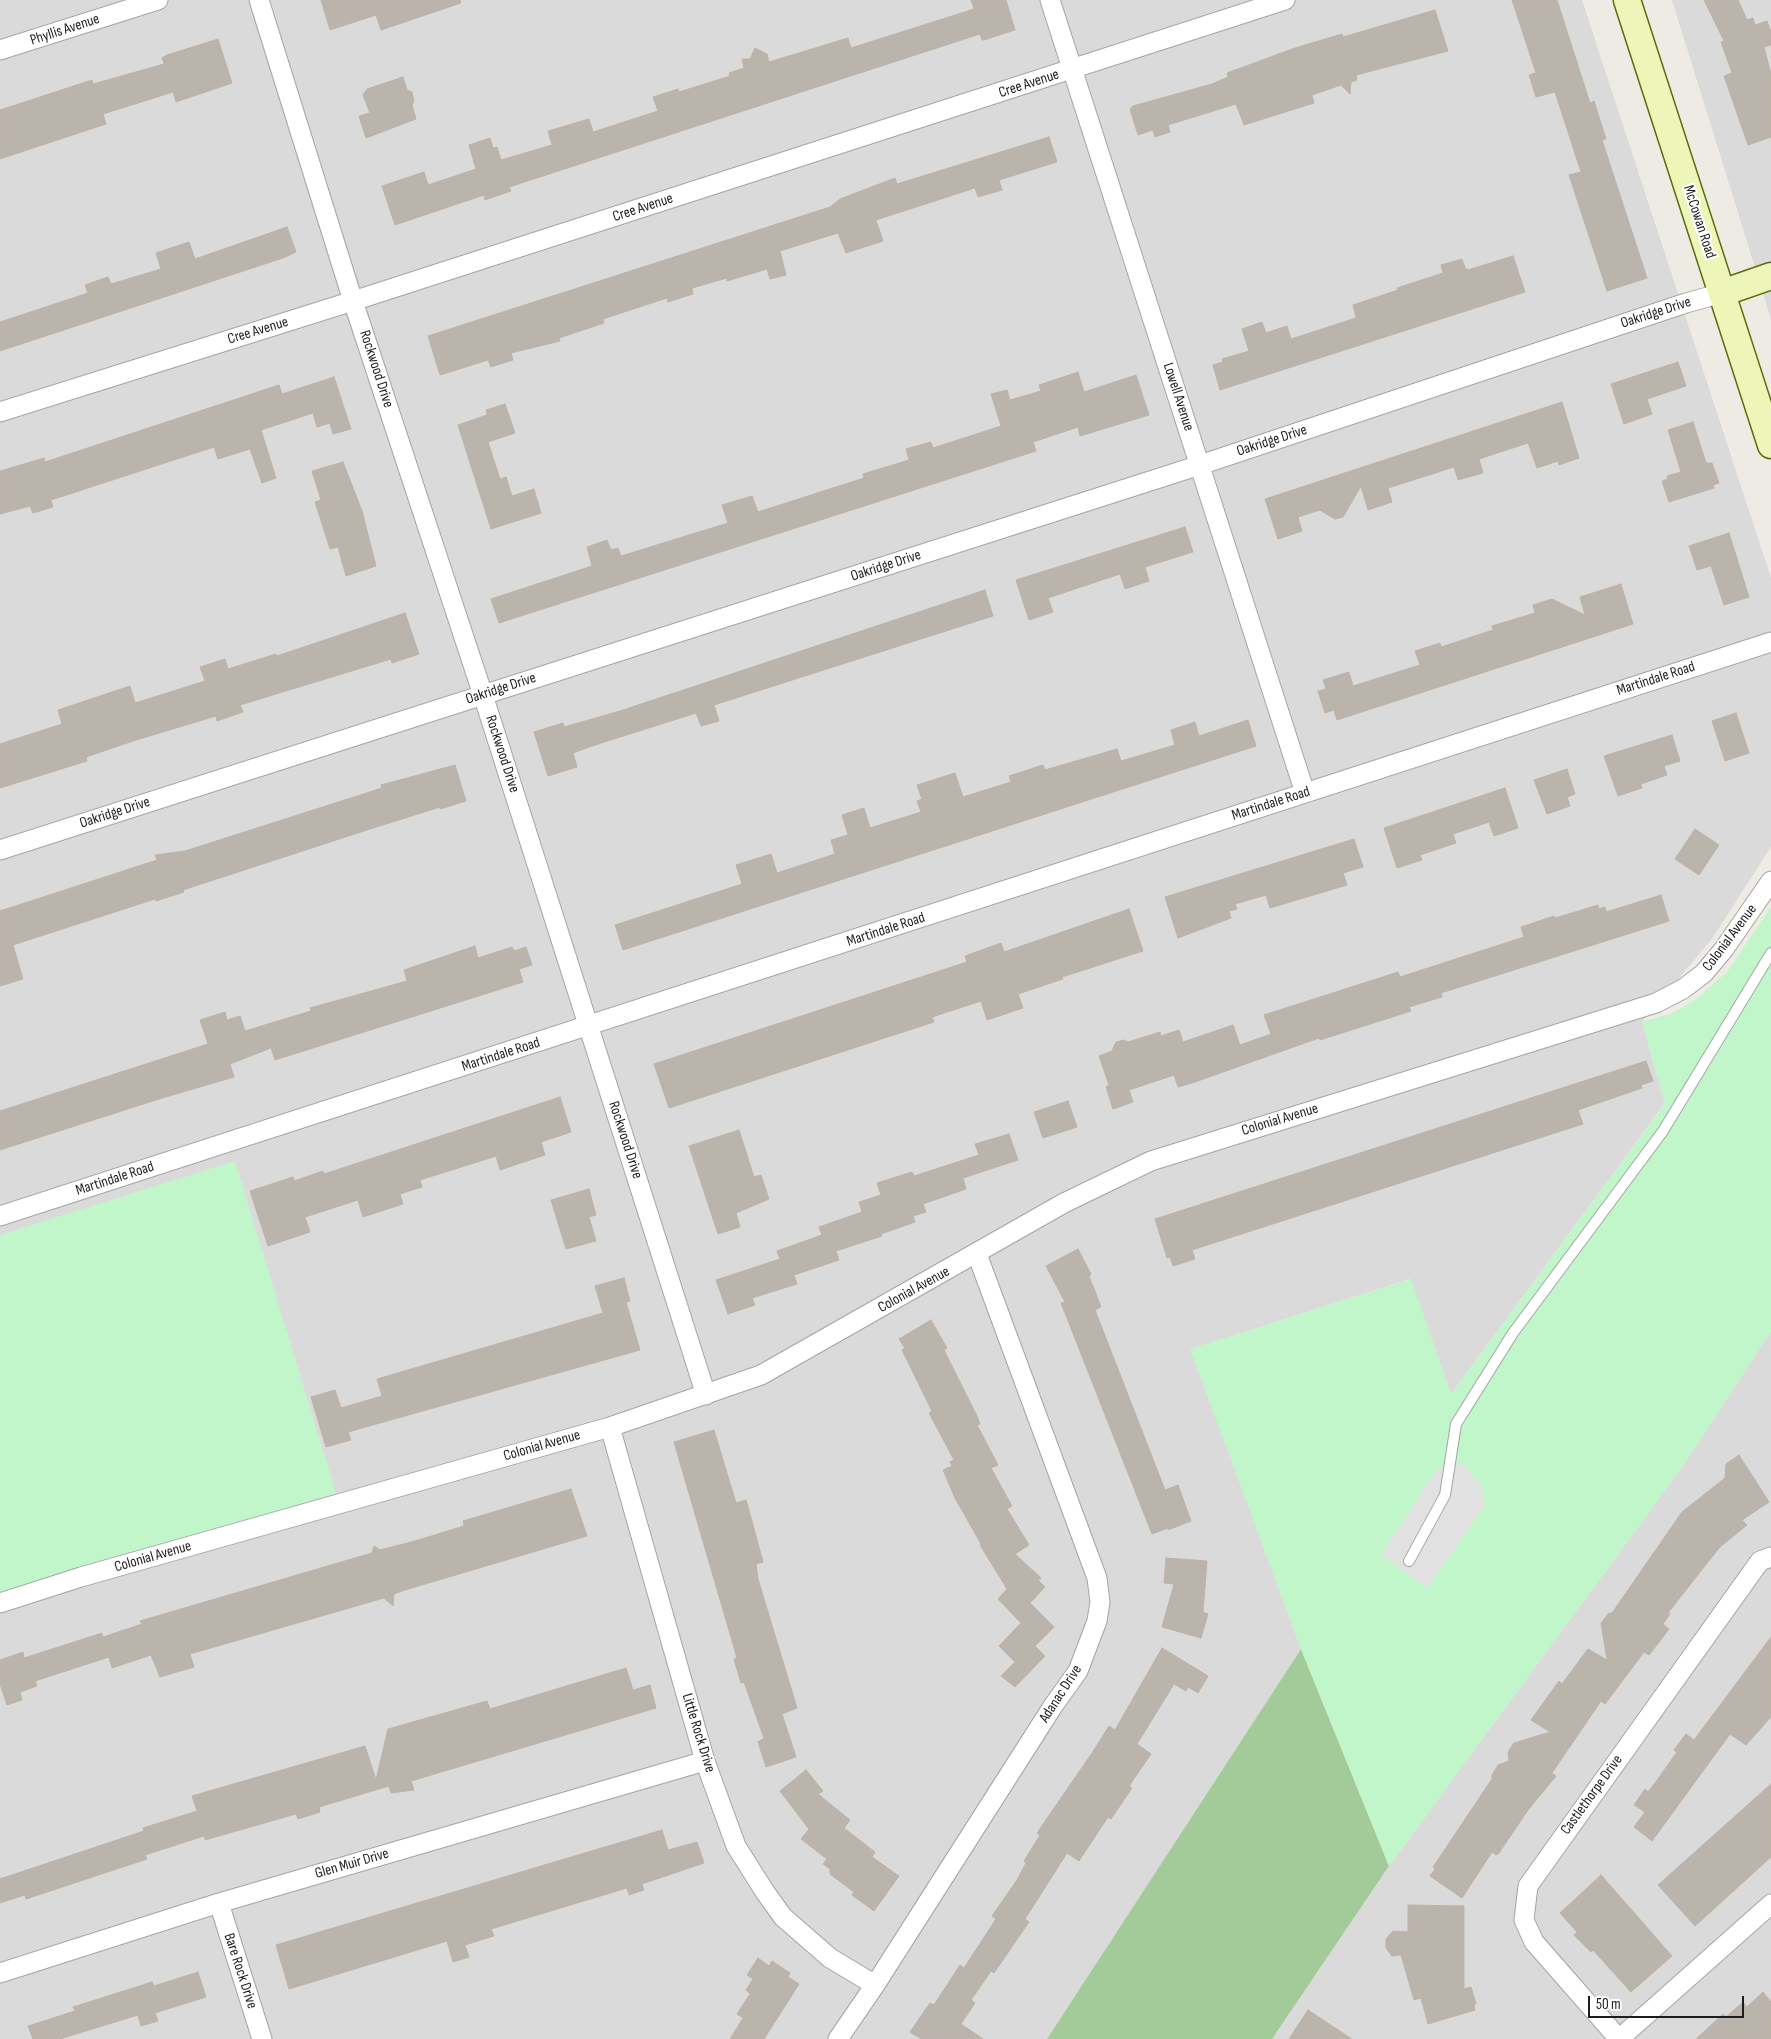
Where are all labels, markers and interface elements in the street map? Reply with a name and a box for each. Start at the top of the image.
street label: Phyllis Avenue [28,10,102,50]
street label: Cree Avenue [997,66,1061,102]
street label: McCowan Road [1679,183,1719,261]
street label: Cree Avenue [611,190,675,226]
street label: Oakridge Drive [1619,293,1693,333]
street label: Cree Avenue [226,313,290,349]
street label: Rockwood Drive [355,328,397,410]
street label: Lowell Avenue [1159,361,1197,433]
street label: Oakridge Drive [1235,421,1309,461]
street label: Oakridge Drive [849,546,923,586]
street label: Martindale Road [1615,658,1697,700]
street label: Oakridge Drive [464,669,538,709]
street label: Rockwood Drive [481,713,523,795]
street label: Martindale Road [1230,783,1312,825]
street label: Oakridge Drive [78,793,152,833]
street label: Colonial Avenue [1699,901,1761,975]
street label: Martindale Road [845,909,927,951]
street label: Martindale Road [460,1034,542,1076]
street label: Rockwood Drive [604,1099,646,1181]
street label: Colonial Avenue [1239,1100,1321,1140]
street label: Martindale Road [74,1158,156,1200]
street label: Colonial Avenue [875,1263,953,1317]
street label: Colonial Avenue [501,1426,583,1466]
street label: Colonial Avenue [112,1537,194,1577]
street label: Adanac Drive [1036,1662,1086,1726]
street label: Little Rock Drive [677,1691,719,1775]
street label: Castlethorpe Drive [1557,1752,1627,1838]
street label: Glen Muir Drive [313,1845,391,1883]
street label: Bare Rock Drive [219,1931,261,2011]
scale bar [1591,1986,1747,2018]
text: 50 m [1596,1995,1621,2014]

